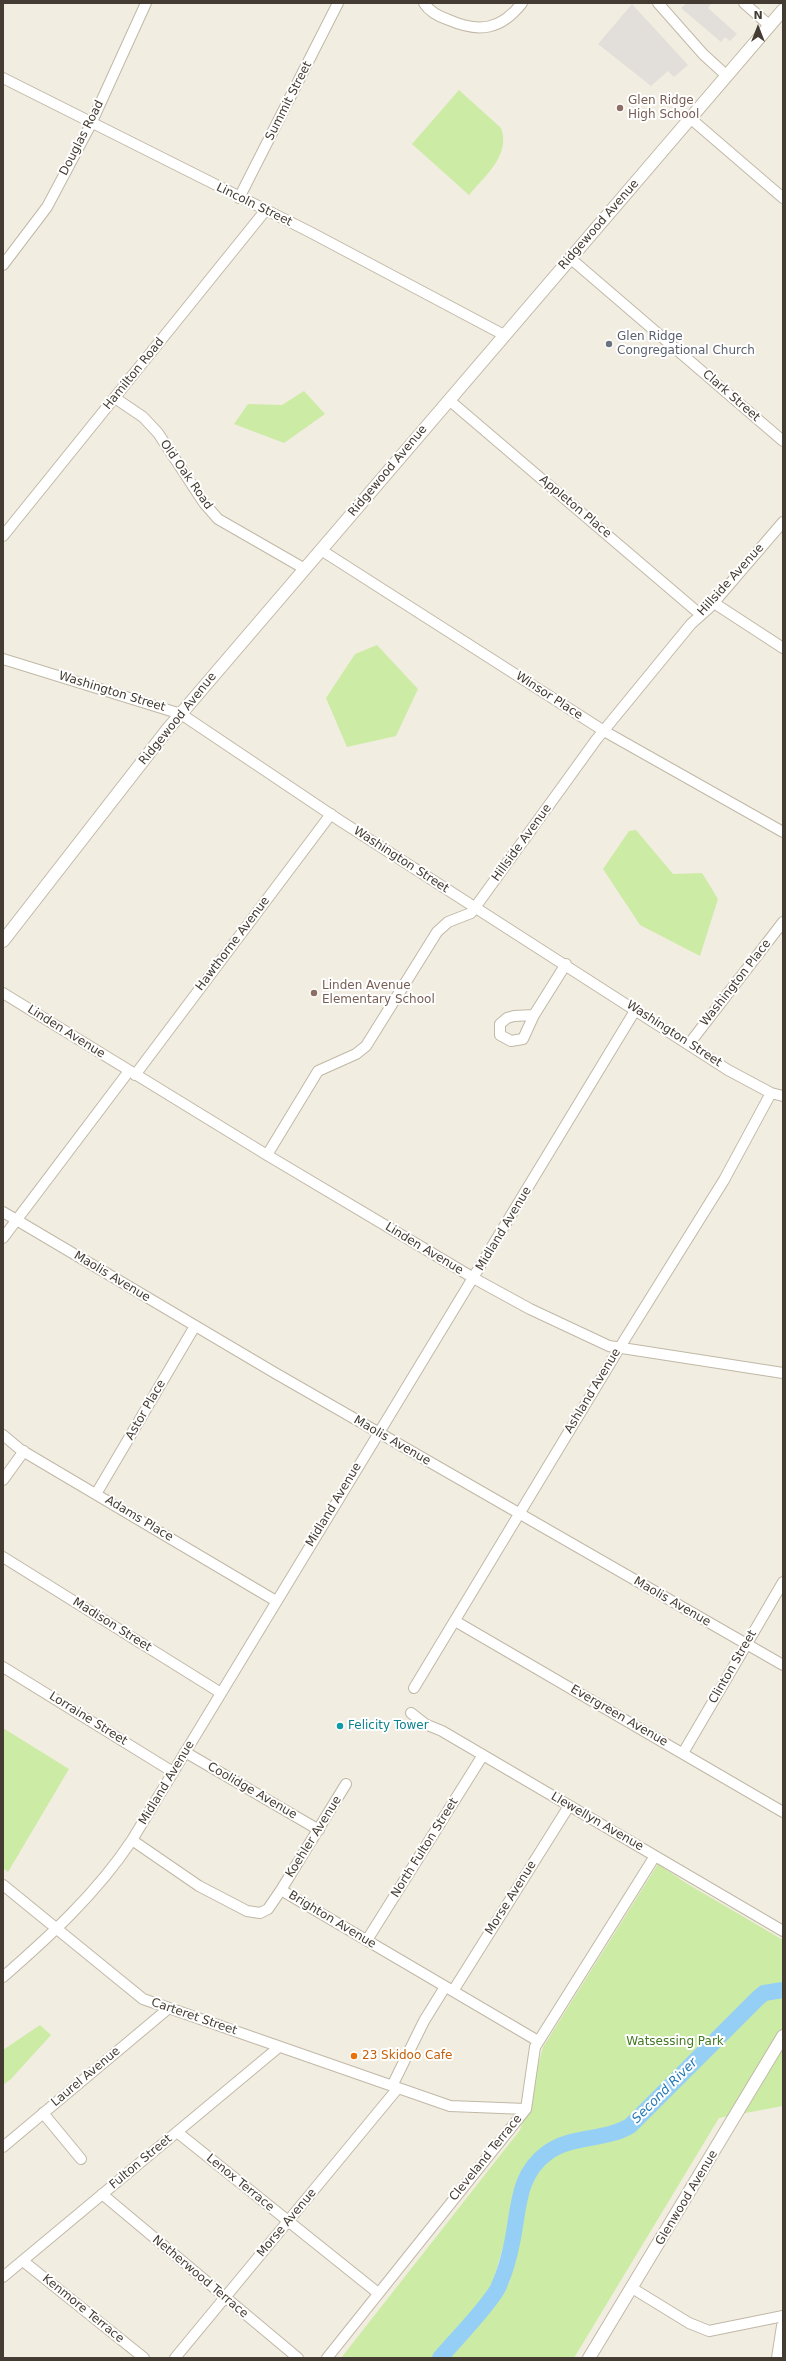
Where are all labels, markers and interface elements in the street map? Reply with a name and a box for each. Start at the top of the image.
north arrow [738,8,778,48]
text: N [753,9,763,22]
street label: Summit Street [263,59,315,143]
place label: Glen Ridge High School [628,94,699,122]
street label: Douglas Road [57,98,107,178]
marker: Glen Ridge High School [615,103,625,113]
street label: Ridgewood Avenue [556,177,642,273]
street label: Lincoln Street [214,180,294,230]
place label: Glen Ridge Congregational Church [617,330,755,358]
street label: Hamilton Road [101,335,167,413]
marker: Glen Ridge Congregational Church [604,339,614,349]
street label: Clark Street [699,367,763,425]
street label: Ridgewood Avenue [346,422,430,520]
street label: Old Oak Road [157,437,215,513]
street label: Appleton Place [536,473,614,541]
street label: Hillside Avenue [695,541,767,619]
street label: Washington Street [57,669,167,715]
street label: Winsor Place [513,669,585,723]
street label: Ridgewood Avenue [136,670,220,768]
street label: Hillside Avenue [489,802,555,884]
street label: Washington Street [351,824,451,896]
street label: Hawthorne Avenue [193,894,273,994]
street label: Washington Place [698,937,774,1029]
place label: Linden Avenue Elementary School [322,979,435,1007]
marker: Linden Avenue Elementary School [309,988,319,998]
street label: Washington Street [624,998,724,1070]
street label: Linden Avenue [25,1002,107,1062]
street label: Midland Avenue [473,1184,535,1274]
street label: Linden Avenue [382,1220,466,1278]
street label: Maolis Avenue [71,1249,153,1305]
street label: Ashland Avenue [562,1346,624,1436]
street label: Astor Place [123,1377,169,1443]
street label: Maolis Avenue [351,1413,433,1469]
street label: Midland Avenue [303,1460,365,1550]
street label: Adams Place [102,1493,176,1545]
street label: Maolis Avenue [631,1574,713,1630]
street label: Madison Street [70,1595,154,1655]
street label: Clinton Street [706,1628,760,1706]
street label: Evergreen Avenue [568,1682,670,1750]
street label: Lorraine Street [46,1689,130,1749]
place label: Felicity Tower [348,1719,429,1733]
marker: Felicity Tower [335,1721,345,1731]
street label: Midland Avenue [136,1738,198,1828]
street label: Coolidge Avenue [205,1760,299,1822]
street label: Llewellyn Avenue [548,1790,646,1854]
street label: Koehler Avenue [283,1793,345,1881]
street label: North Fulton Street [389,1796,461,1900]
street label: Morse Avenue [482,1858,540,1938]
street label: Brighton Avenue [286,1888,378,1952]
street label: Carteret Street [149,1996,239,2038]
park label: Watsessing Park [626,2035,724,2049]
street label: Laurel Avenue [49,2044,123,2110]
place label: 23 Skidoo Cafe [362,2049,452,2063]
marker: 23 Skidoo Cafe [349,2051,359,2061]
water label: Second River [629,2055,701,2127]
street label: Cleveland Terrace [447,2112,525,2204]
street label: Fulton Street [107,2132,175,2192]
street label: Glenwood Avenue [653,2148,721,2248]
street label: Lenox Terrace [203,2151,277,2215]
street label: Morse Avenue [254,2186,320,2260]
street label: Netherwood Terrace [149,2233,251,2321]
street label: Kenmore Terrace [39,2272,127,2346]

